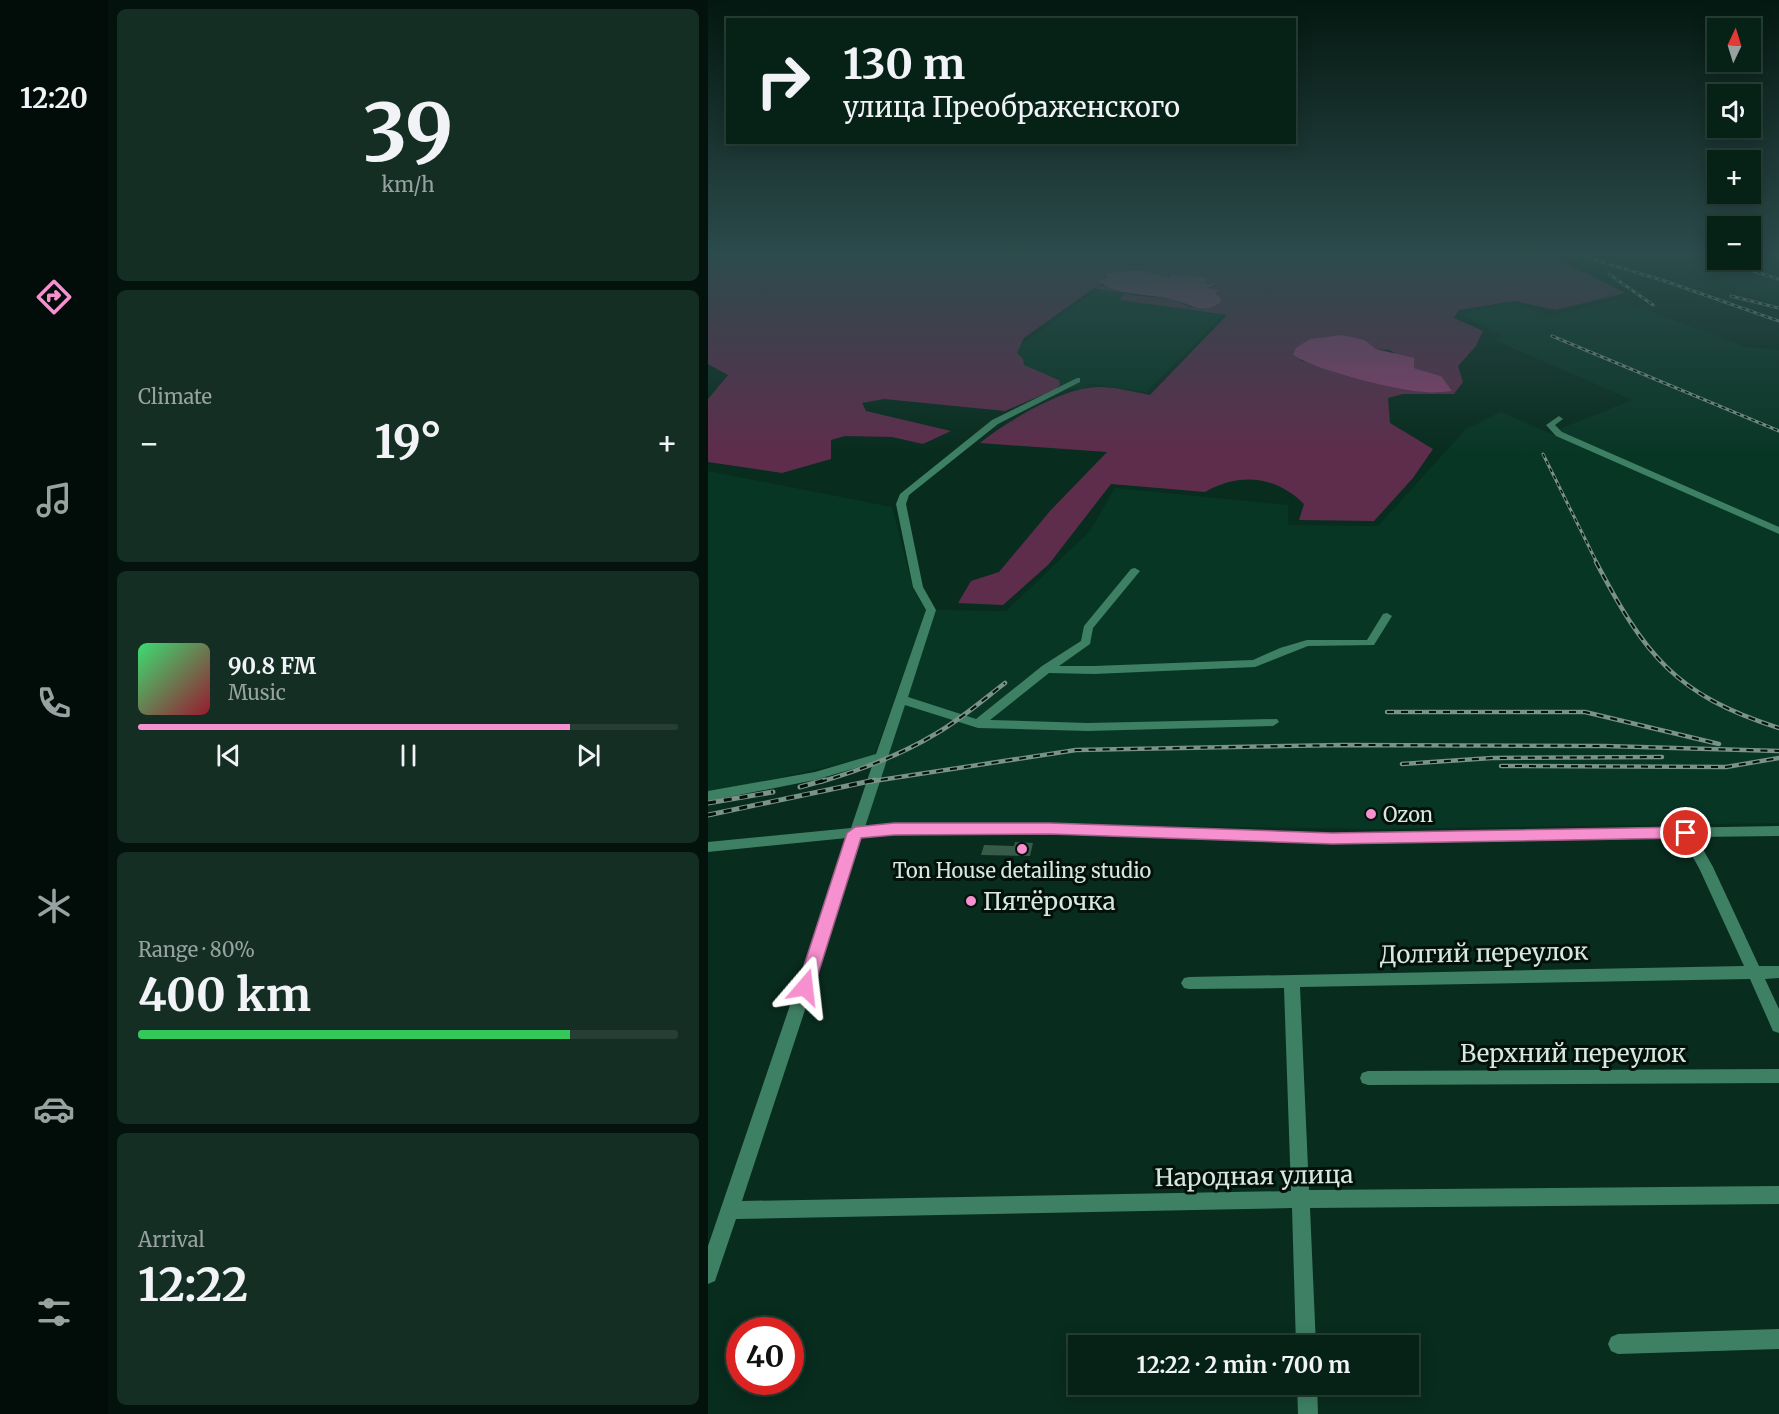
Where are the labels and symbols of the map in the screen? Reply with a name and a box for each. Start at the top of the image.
north arrow [1707,18,1761,72]
place label: Ozon [1383,802,1433,827]
marker: Ozon [1364,807,1378,821]
pin [1660,807,1711,858]
marker: Ton House detailing studio [1015,842,1029,856]
place label: Ton House detailing studio [893,858,1152,883]
place label: Пятёрочка [983,886,1116,917]
marker: Пятёрочка [964,894,978,908]
street label: Долгий переулок [1379,936,1589,970]
position arrow [773,955,837,1019]
street label: Верхний переулок [1460,1038,1686,1069]
street label: Народная улица [1154,1159,1354,1193]
speed limit sign: 40 [726,1317,804,1395]

